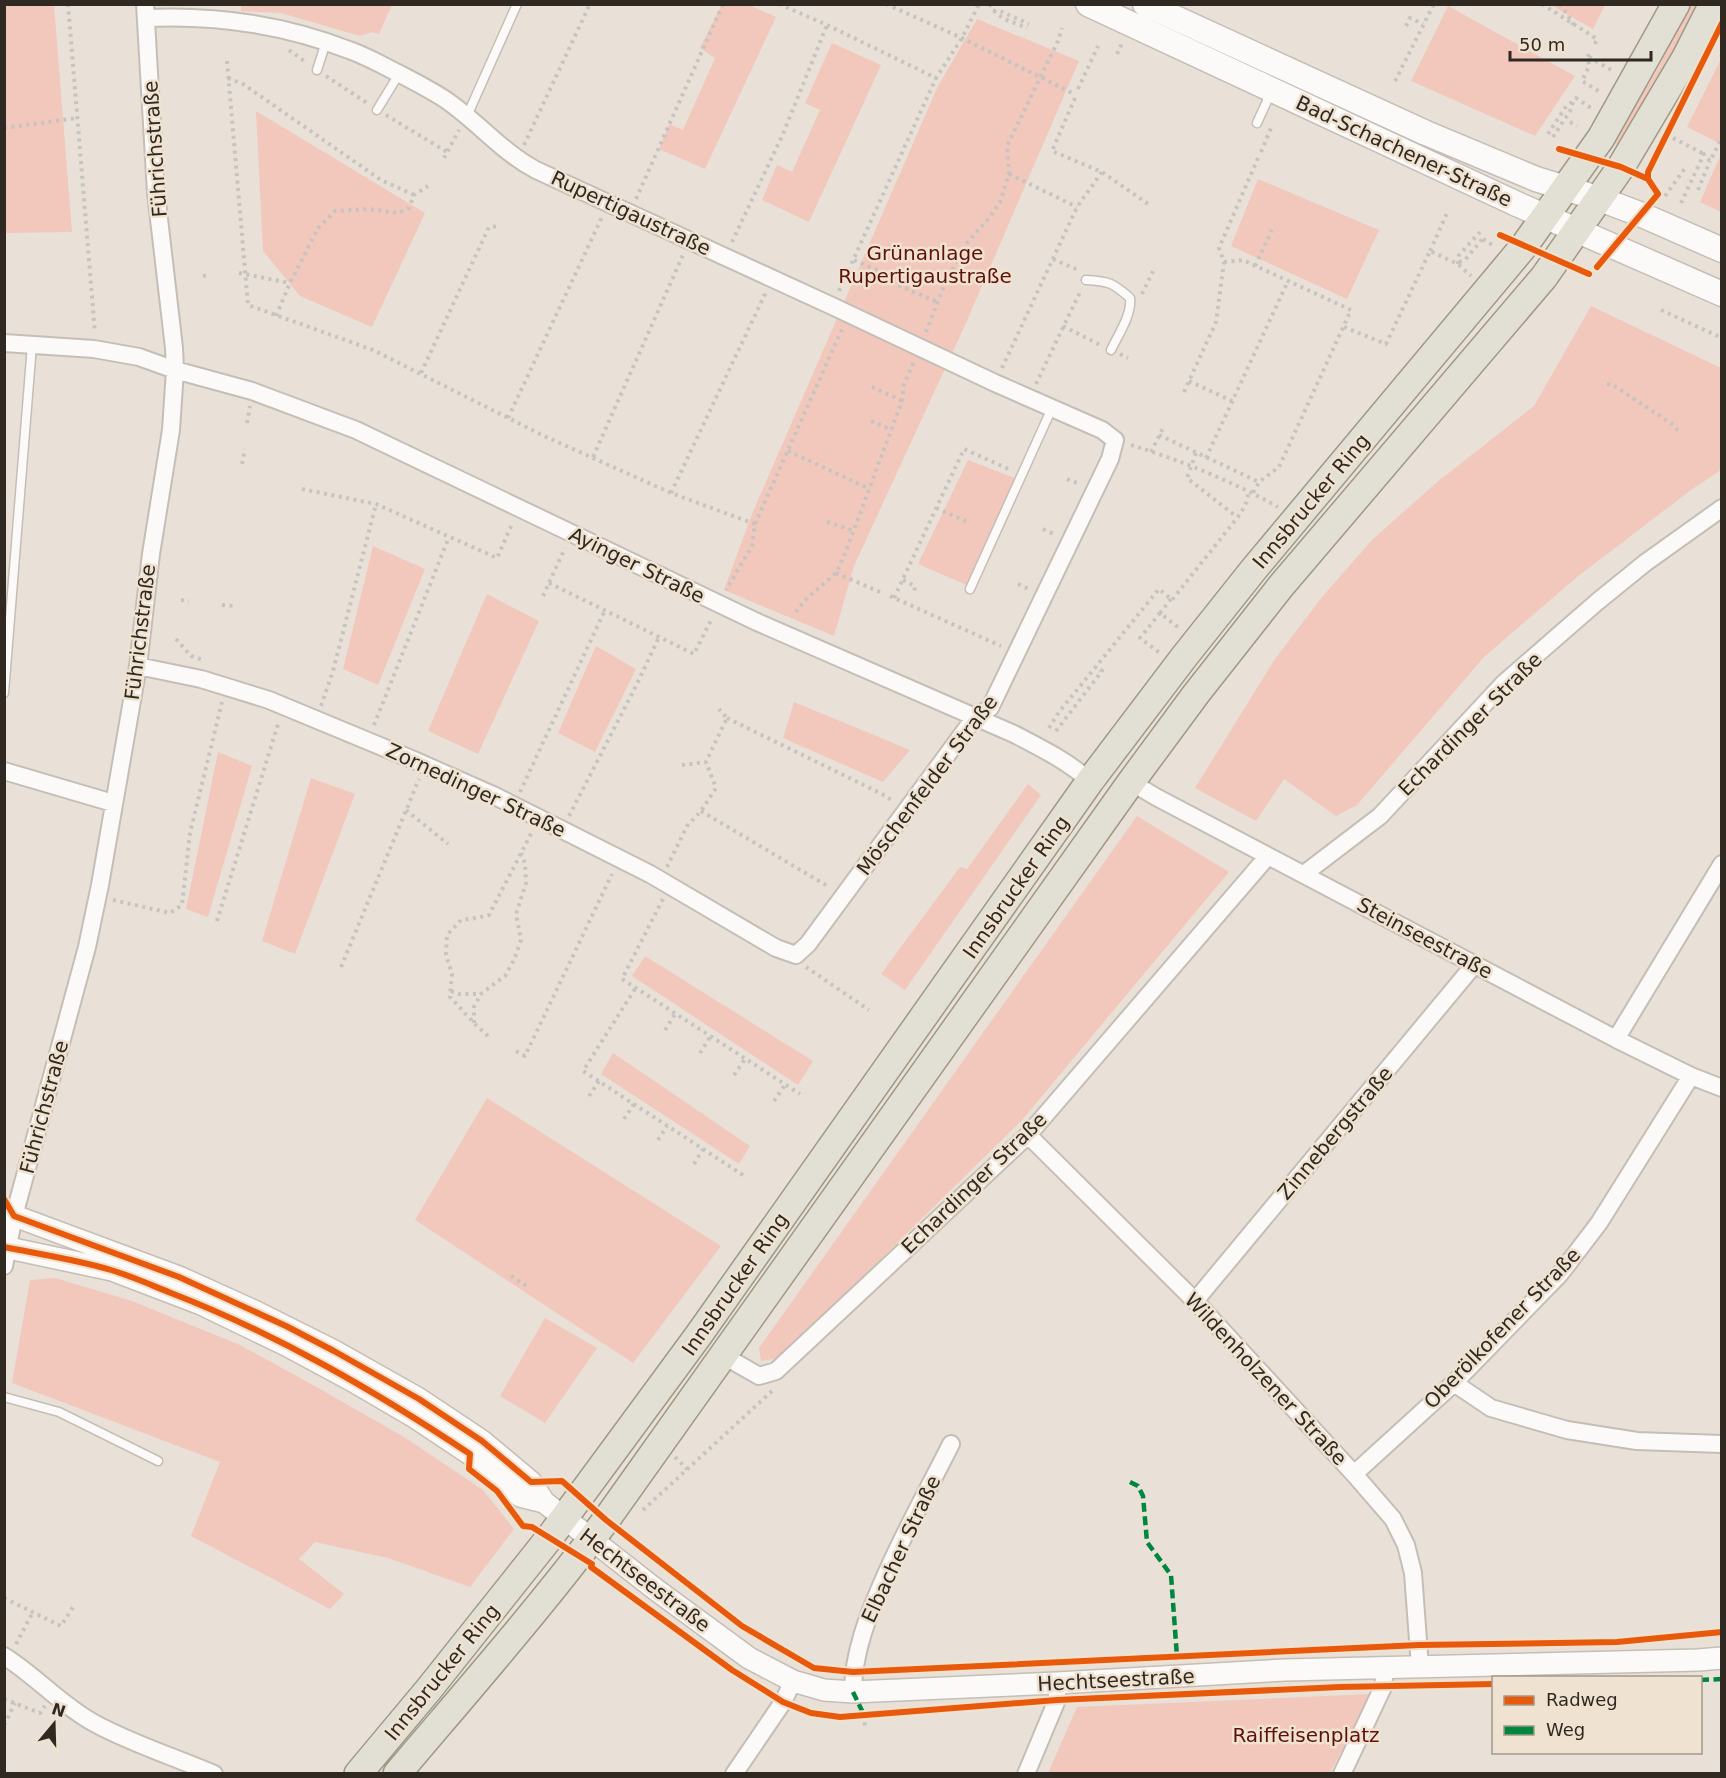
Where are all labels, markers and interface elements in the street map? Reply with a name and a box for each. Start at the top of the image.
scale bar [1510,24,1651,62]
text: 50 m [1519,34,1565,55]
street label: Führichstraße [138,80,172,218]
street label: Bad-Schachener-Straße [1292,90,1516,212]
street label: Rupertigaustraße [547,165,715,261]
park label: Grünanlage Rupertigaustraße [838,241,1012,288]
street label: Innsbrucker Ring [1248,429,1374,573]
street label: Ayinger Straße [565,522,709,608]
street label: Führichstraße [120,563,160,701]
street label: Echardinger Straße [1393,647,1547,801]
street label: Möschenfelder Straße [852,690,1002,880]
street label: Zornedinger Straße [382,738,570,842]
street label: Innsbrucker Ring [958,811,1074,963]
street label: Steinseestraße [1353,892,1497,984]
street label: Führichstraße [15,1038,73,1176]
street label: Zinnebergstraße [1272,1062,1398,1204]
street label: Echardinger Straße [896,1107,1052,1259]
street label: Innsbrucker Ring [677,1208,793,1360]
street label: Oberölkofener Straße [1419,1243,1585,1413]
street label: Wildenholzener Straße [1180,1288,1352,1470]
street label: Elbacher Straße [856,1472,946,1626]
street label: Hechtseestraße [575,1523,715,1637]
street label: Innsbrucker Ring [380,1599,504,1745]
street label: Hechtseestraße [1037,1664,1195,1696]
legend [1492,1676,1702,1754]
text: Radweg [1546,1689,1618,1710]
north arrow [24,1694,84,1754]
text: N [49,1699,68,1721]
text: Weg [1546,1719,1585,1740]
park label: Raiffeisenplatz [1232,1723,1380,1747]

